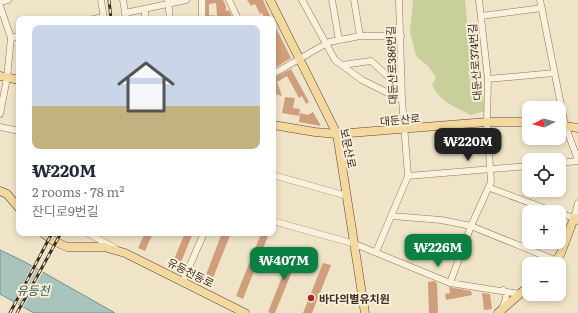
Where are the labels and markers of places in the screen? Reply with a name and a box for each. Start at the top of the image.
pin: ₩220M [440,128,496,162]
pin: ₩226M [410,234,466,268]
pin: ₩407M [256,247,312,281]
place label: 바다의별유치원 [319,290,390,306]
marker: 바다의별유치원 [306,293,316,303]

